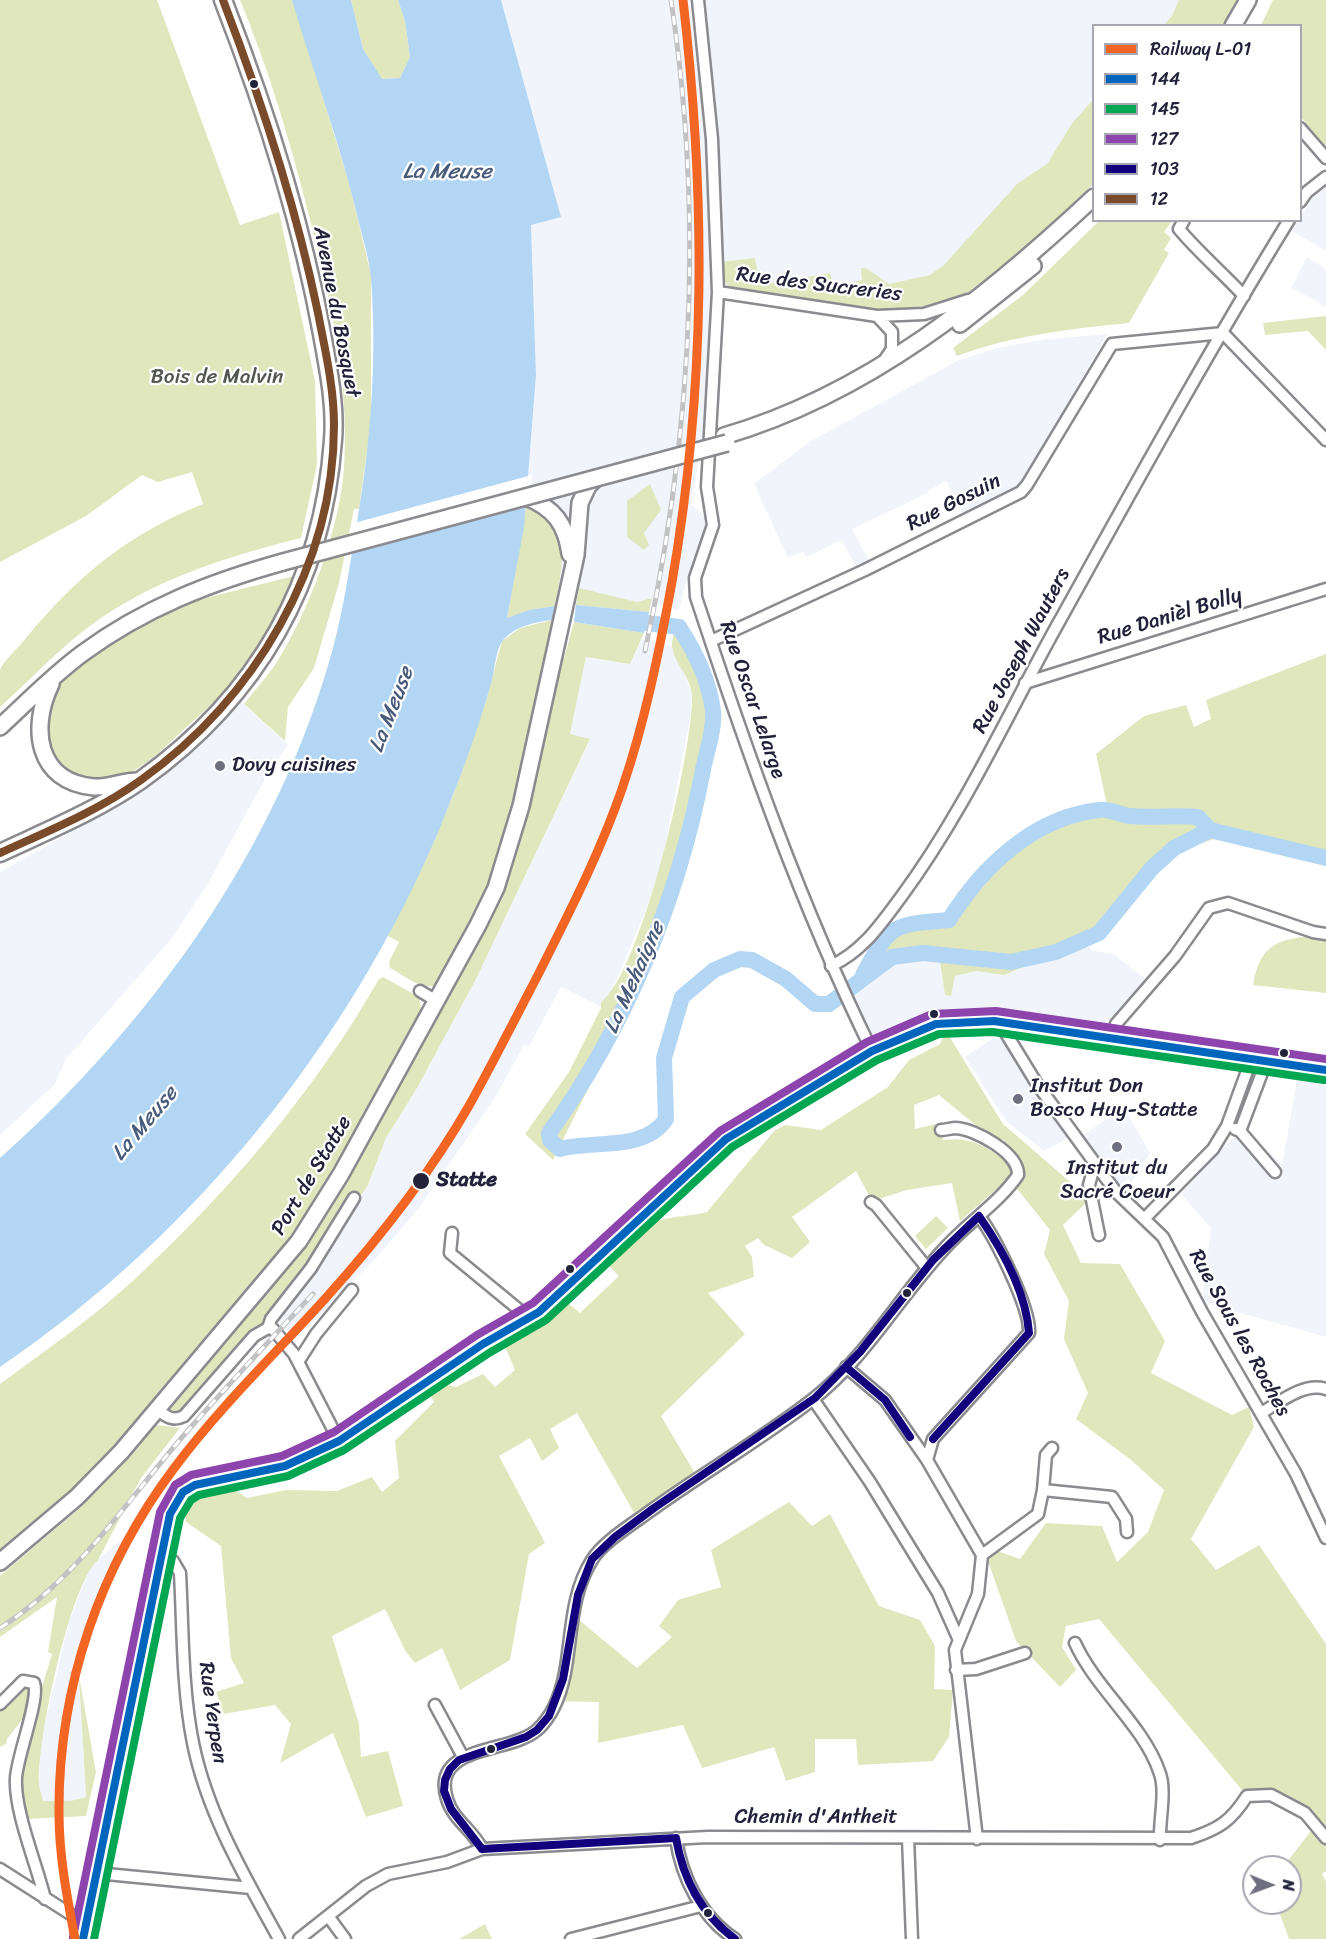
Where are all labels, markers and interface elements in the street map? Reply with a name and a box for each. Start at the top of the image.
legend [1092,24,1302,222]
text: Railway L-01 [1150,33,1251,65]
text: 144 [1150,63,1180,95]
unlabelled marker [248,78,260,90]
text: 145 [1150,93,1180,125]
text: 127 [1150,123,1178,155]
text: 103 [1150,153,1179,185]
water label: La Meuse [403,159,491,185]
text: 12 [1150,183,1168,215]
street label: Avenue du Bosquet [307,224,365,400]
street label: Rue des Sucreries [735,262,903,308]
park label: Bois de Malvin [151,365,283,391]
street label: Rue Gosuin [903,469,1005,537]
street label: Rue Joseph Wauters [968,564,1076,738]
street label: Rue Danièl Bolly [1095,583,1245,651]
street label: Rue Oscar Lelarge [713,618,791,782]
water label: La Meuse [364,664,420,756]
place label: Dovy cuisines [232,753,356,779]
marker: Dovy cuisines [213,759,227,773]
water label: La Mehaigne [599,918,671,1038]
unlabelled marker [928,1008,940,1020]
unlabelled marker [1278,1047,1290,1059]
place label: Institut Don Bosco Huy-Statte [1030,1074,1197,1124]
water label: La Meuse [106,1082,184,1166]
marker: Institut Don Bosco Huy-Statte [1011,1092,1025,1106]
street label: Port de Statte [266,1112,358,1240]
marker: Institut du Sacré Coeur [1110,1140,1124,1154]
place label: Institut du Sacré Coeur [1060,1156,1174,1206]
place label: Statte [436,1168,497,1194]
marker: Statte [411,1171,431,1191]
street label: Rue Sous les Roches [1183,1245,1295,1421]
unlabelled marker [564,1263,576,1275]
unlabelled marker [901,1287,913,1299]
street label: Rue Yerpen [192,1661,232,1765]
unlabelled marker [485,1743,497,1755]
street label: Chemin d'Antheit [735,1805,897,1831]
north arrow [1242,1855,1302,1915]
text: N [1274,1879,1303,1891]
unlabelled marker [702,1907,714,1919]

